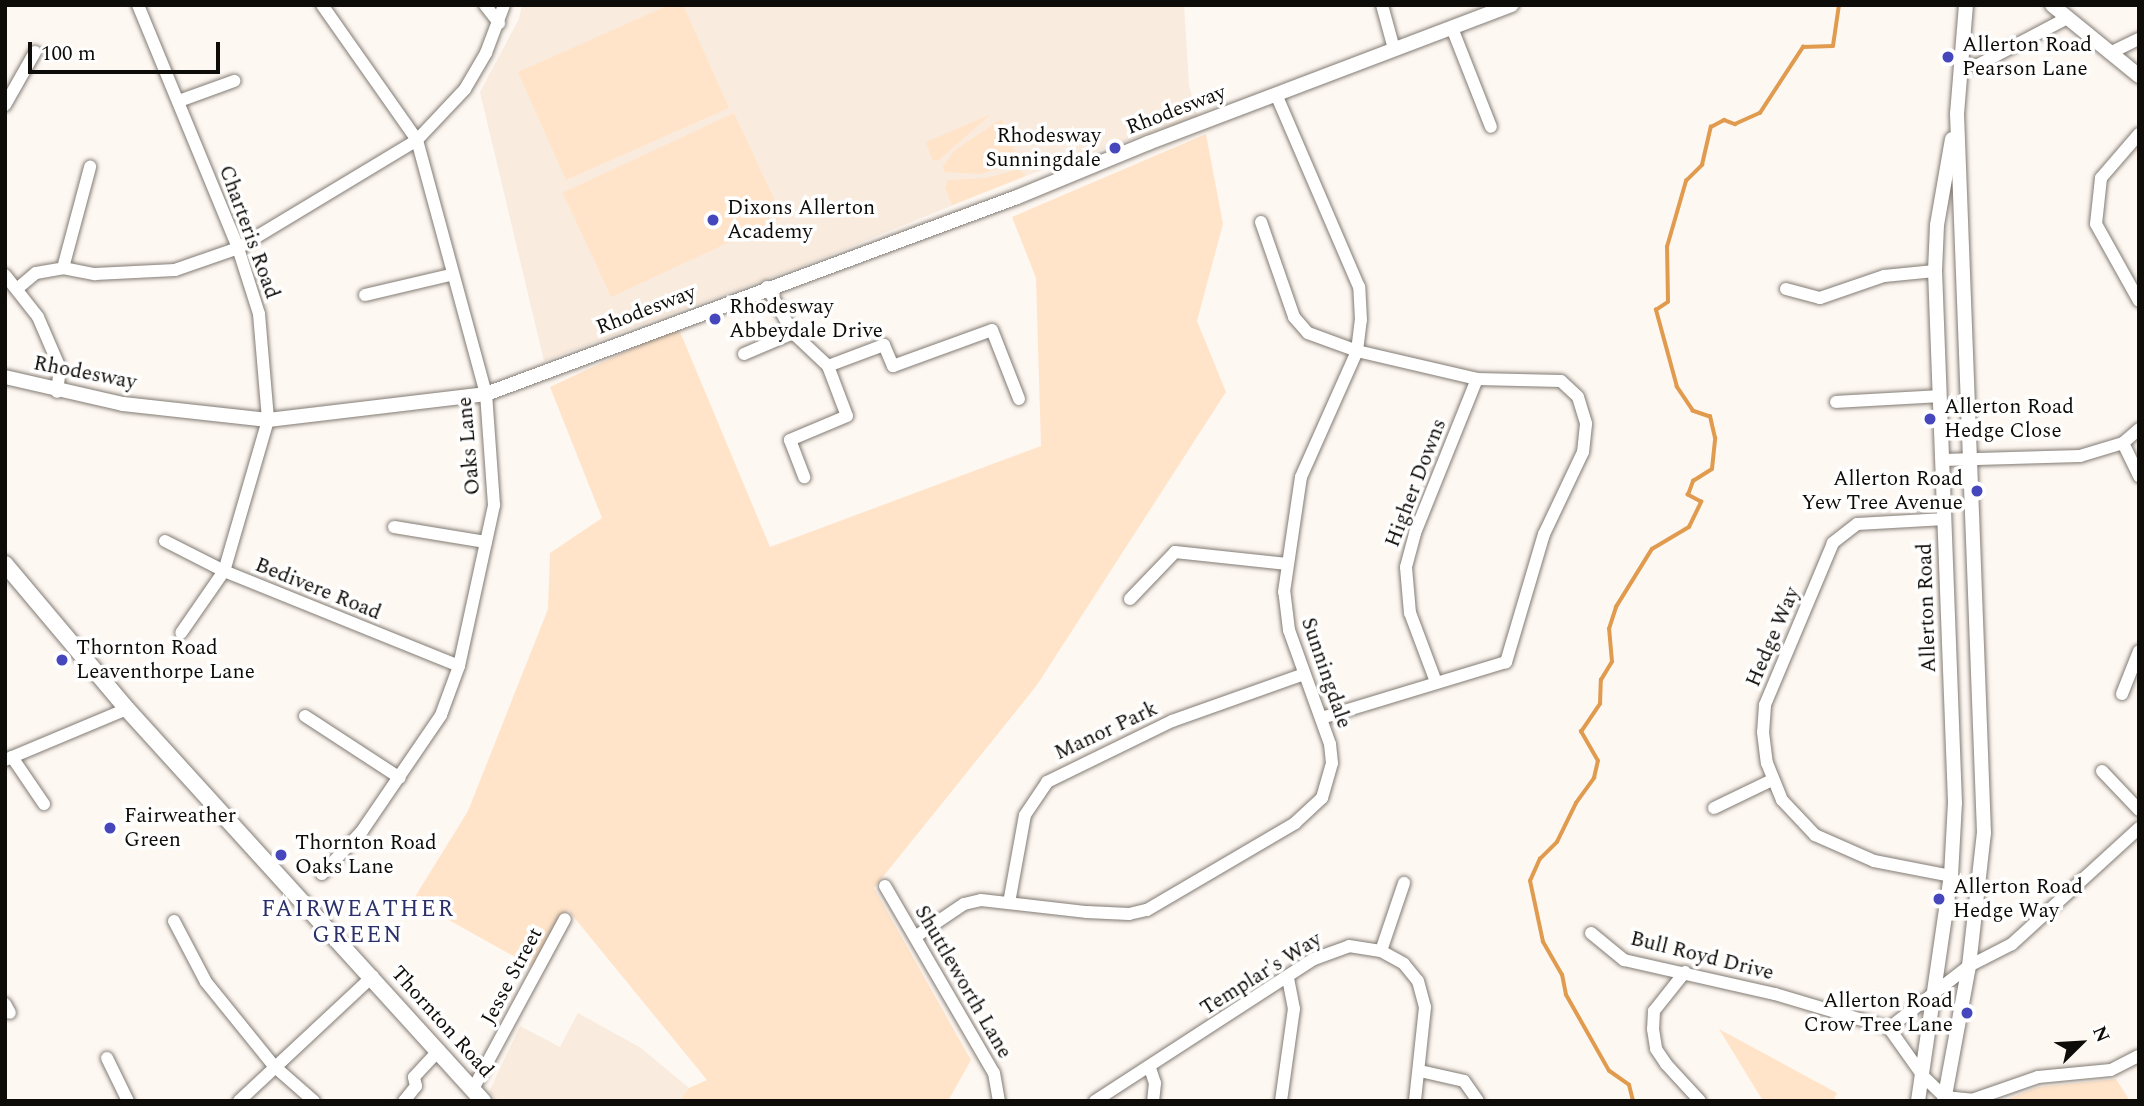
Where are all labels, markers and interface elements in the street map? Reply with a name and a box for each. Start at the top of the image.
scale bar [32,28,224,72]
place label: Allerton Road Pearson Lane [1962,32,2092,82]
text: 100 m [41,38,96,70]
marker: Allerton Road Pearson Lane [1940,49,1956,65]
street label: Rhodesway [1123,79,1229,141]
place label: Rhodesway Sunningdale [986,123,1101,173]
marker: Rhodesway Sunningdale [1107,140,1123,156]
street label: Charteris Road [213,162,285,302]
place label: Dixons Allerton Academy [727,195,875,245]
marker: Dixons Allerton Academy [705,212,721,228]
street label: Rhodesway [593,279,699,341]
place label: Rhodesway Abbeydale Drive [729,294,883,344]
marker: Rhodesway Abbeydale Drive [707,311,723,327]
street label: Rhodesway [31,351,139,395]
place label: Allerton Road Hedge Close [1944,394,2074,444]
street label: Oaks Lane [452,396,486,496]
marker: Allerton Road Hedge Close [1922,411,1938,427]
street label: Higher Downs [1380,415,1452,551]
place label: Allerton Road Yew Tree Avenue [1801,466,1963,516]
marker: Allerton Road Yew Tree Avenue [1969,483,1985,499]
street label: Allerton Road [1912,543,1942,673]
street label: Bedivere Road [251,552,385,626]
street label: Hedge Way [1741,583,1805,691]
street label: Sunningdale [1295,614,1357,732]
place label: Thornton Road Leaventhorpe Lane [76,635,255,685]
marker: Thornton Road Leaventhorpe Lane [54,652,70,668]
street label: Manor Park [1050,696,1162,766]
place label: Fairweather Green [124,803,236,853]
marker: Fairweather Green [102,820,118,836]
place label: Thornton Road Oaks Lane [295,830,437,880]
marker: Thornton Road Oaks Lane [273,847,289,863]
place label: Allerton Road Hedge Way [1953,874,2083,924]
marker: Allerton Road Hedge Way [1931,891,1947,907]
district label: FAIRWEATHER GREEN [263,896,453,950]
street label: Shuttleworth Lane [909,901,1017,1063]
street label: Jesse Street [476,923,548,1029]
street label: Bull Royd Drive [1628,926,1776,986]
street label: Templar's Way [1196,927,1326,1021]
street label: Thornton Road [385,961,499,1083]
place label: Allerton Road Crow Tree Lane [1804,988,1953,1038]
marker: Allerton Road Crow Tree Lane [1959,1005,1975,1021]
north arrow [2046,1008,2116,1078]
text: N [2084,1021,2117,1047]

